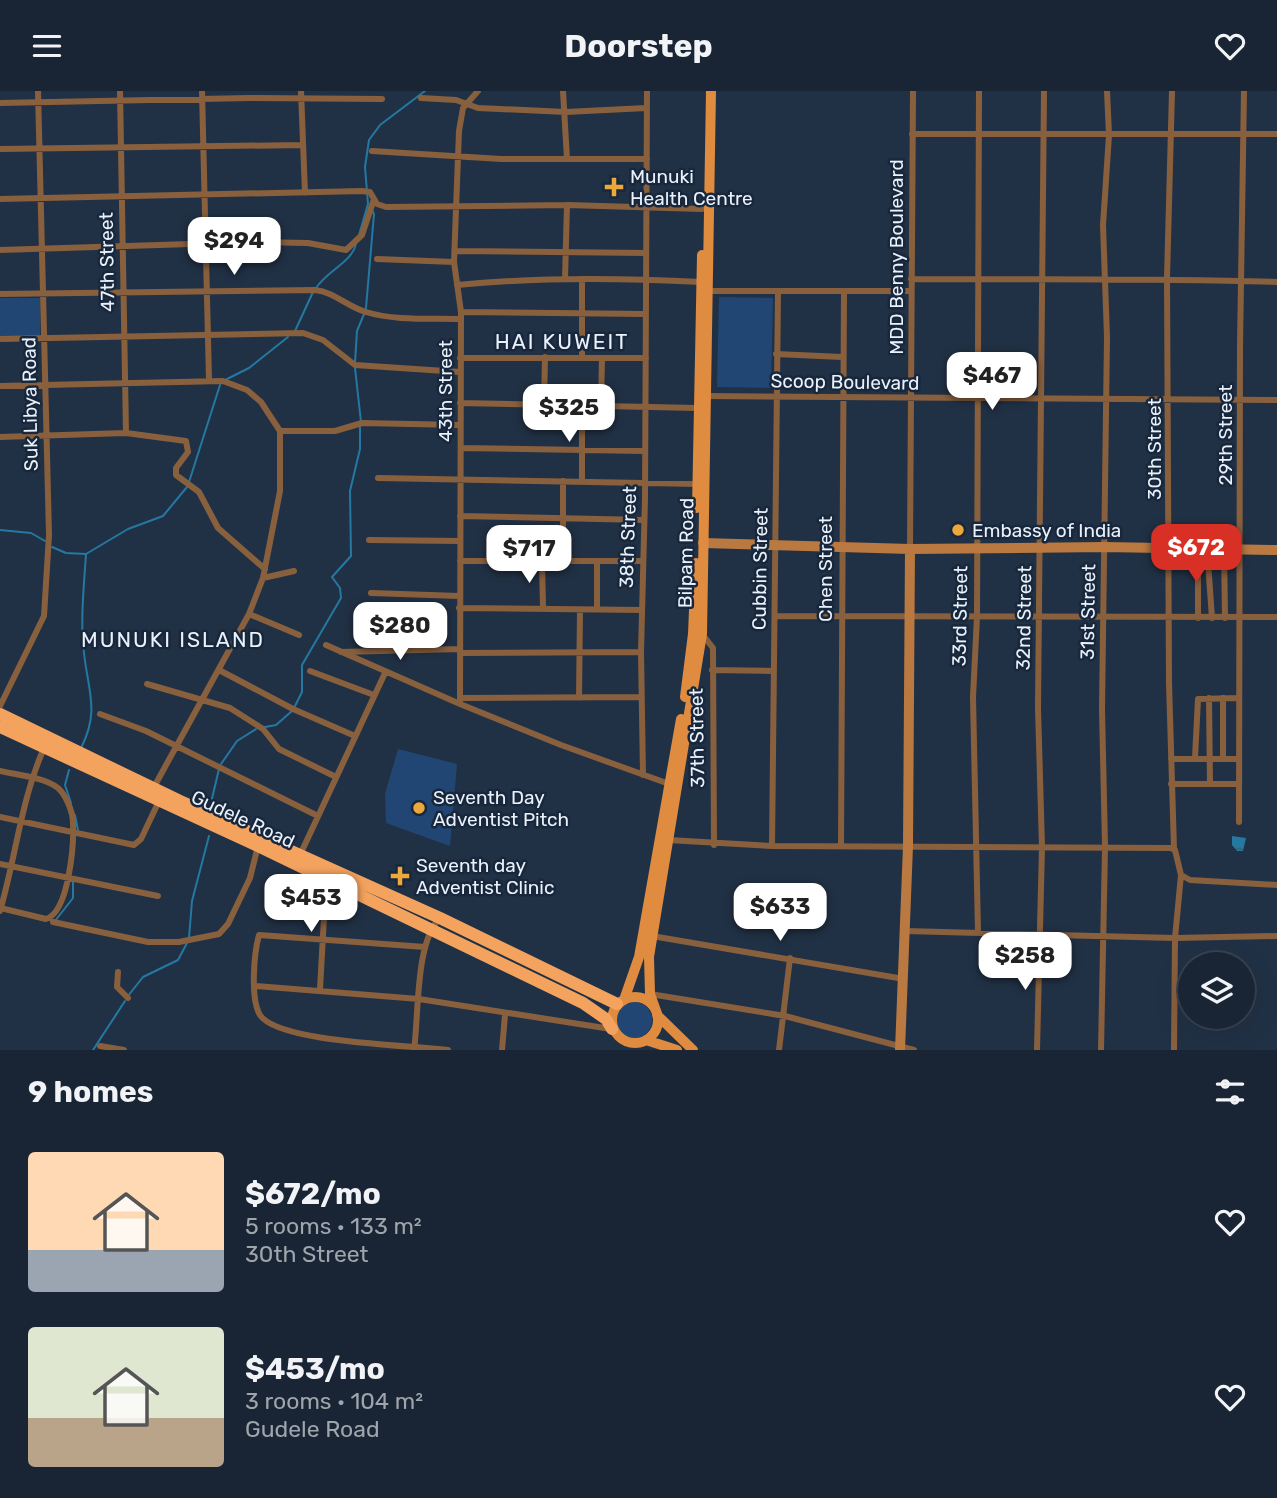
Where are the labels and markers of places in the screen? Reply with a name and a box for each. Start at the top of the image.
place label: Munuki Health Centre [630,165,753,210]
marker: Munuki Health Centre [604,177,624,197]
pin: $294 [193,218,275,277]
pin: $467 [951,353,1033,412]
pin: $325 [528,385,610,444]
place label: Embassy of India [972,519,1121,542]
marker: Embassy of India [950,522,966,538]
pin: $717 [488,525,570,585]
pin: $672 [1155,525,1237,584]
pin: $280 [359,603,441,662]
place label: Seventh Day Adventist Pitch [433,786,569,831]
marker: Seventh Day Adventist Pitch [411,800,427,816]
place label: Seventh day Adventist Clinic [416,854,554,899]
marker: Seventh day Adventist Clinic [390,866,410,886]
pin: $453 [270,875,352,934]
pin: $633 [739,883,821,943]
pin: $258 [984,933,1066,992]

